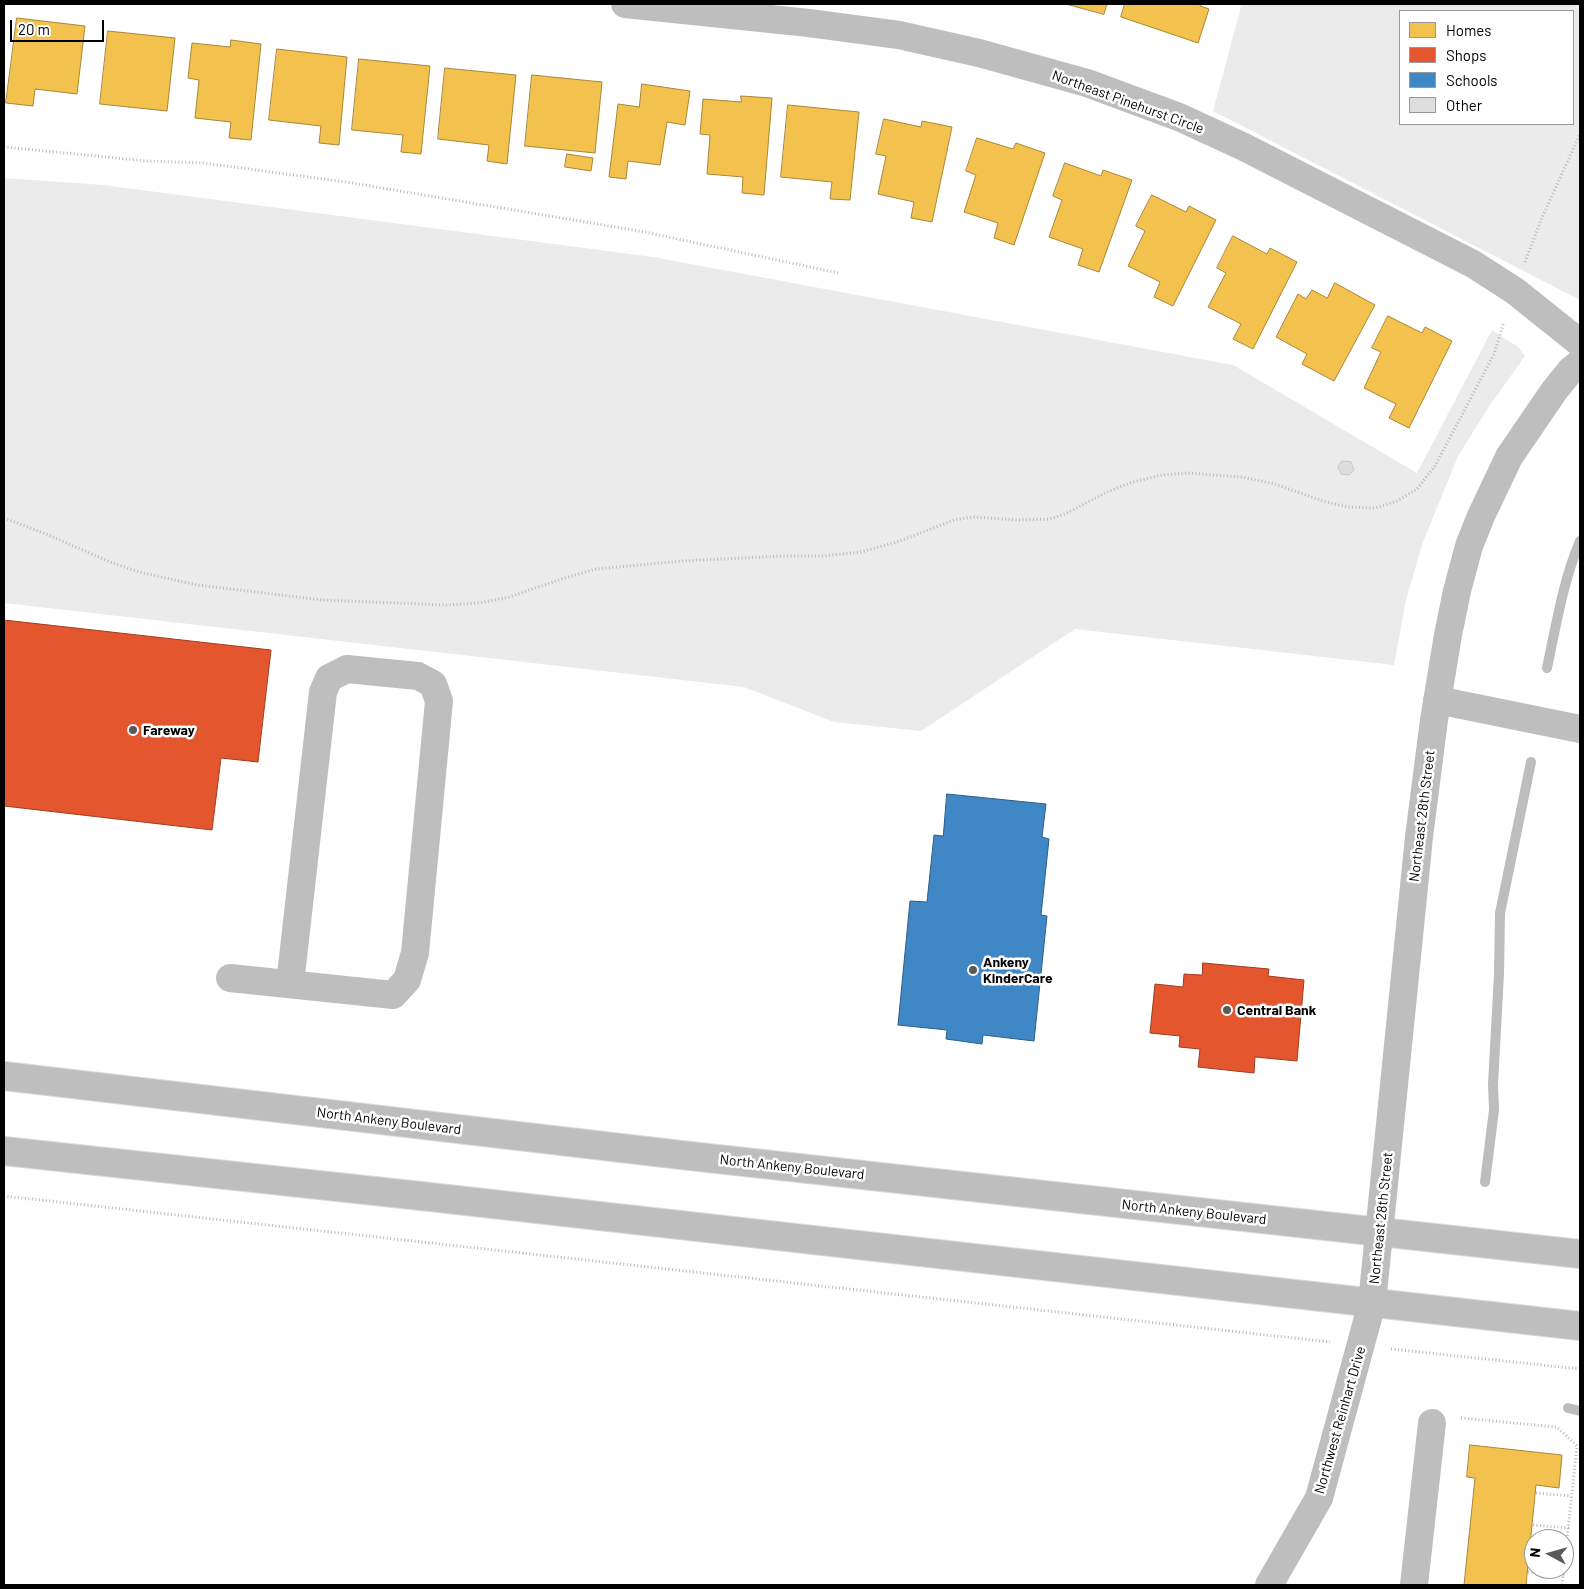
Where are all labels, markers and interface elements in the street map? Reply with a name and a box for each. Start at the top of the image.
scale bar [12,10,106,42]
legend [1399,10,1574,125]
text: 20 m [18,20,50,38]
text: Homes [1446,21,1491,39]
text: Shops [1446,46,1486,64]
street label: Northeast Pinehurst Circle [1050,67,1206,137]
text: Schools [1446,71,1498,89]
text: Other [1446,96,1482,114]
place label: Fareway [143,722,195,738]
marker: Fareway [127,724,139,736]
street label: Northeast 28th Street [1406,749,1438,883]
place label: Ankeny KinderCare [983,954,1053,986]
marker: Ankeny KinderCare [967,964,979,976]
place label: Central Bank [1237,1002,1316,1018]
marker: Central Bank [1221,1004,1233,1016]
street label: North Ankeny Boulevard [316,1104,462,1138]
street label: North Ankeny Boulevard [719,1151,865,1183]
street label: Northeast 28th Street [1366,1151,1396,1285]
street label: North Ankeny Boulevard [1121,1196,1267,1228]
street label: Northwest Reinhart Drive [1311,1344,1369,1496]
north arrow [1524,1529,1574,1579]
text: N [1526,1547,1544,1558]

